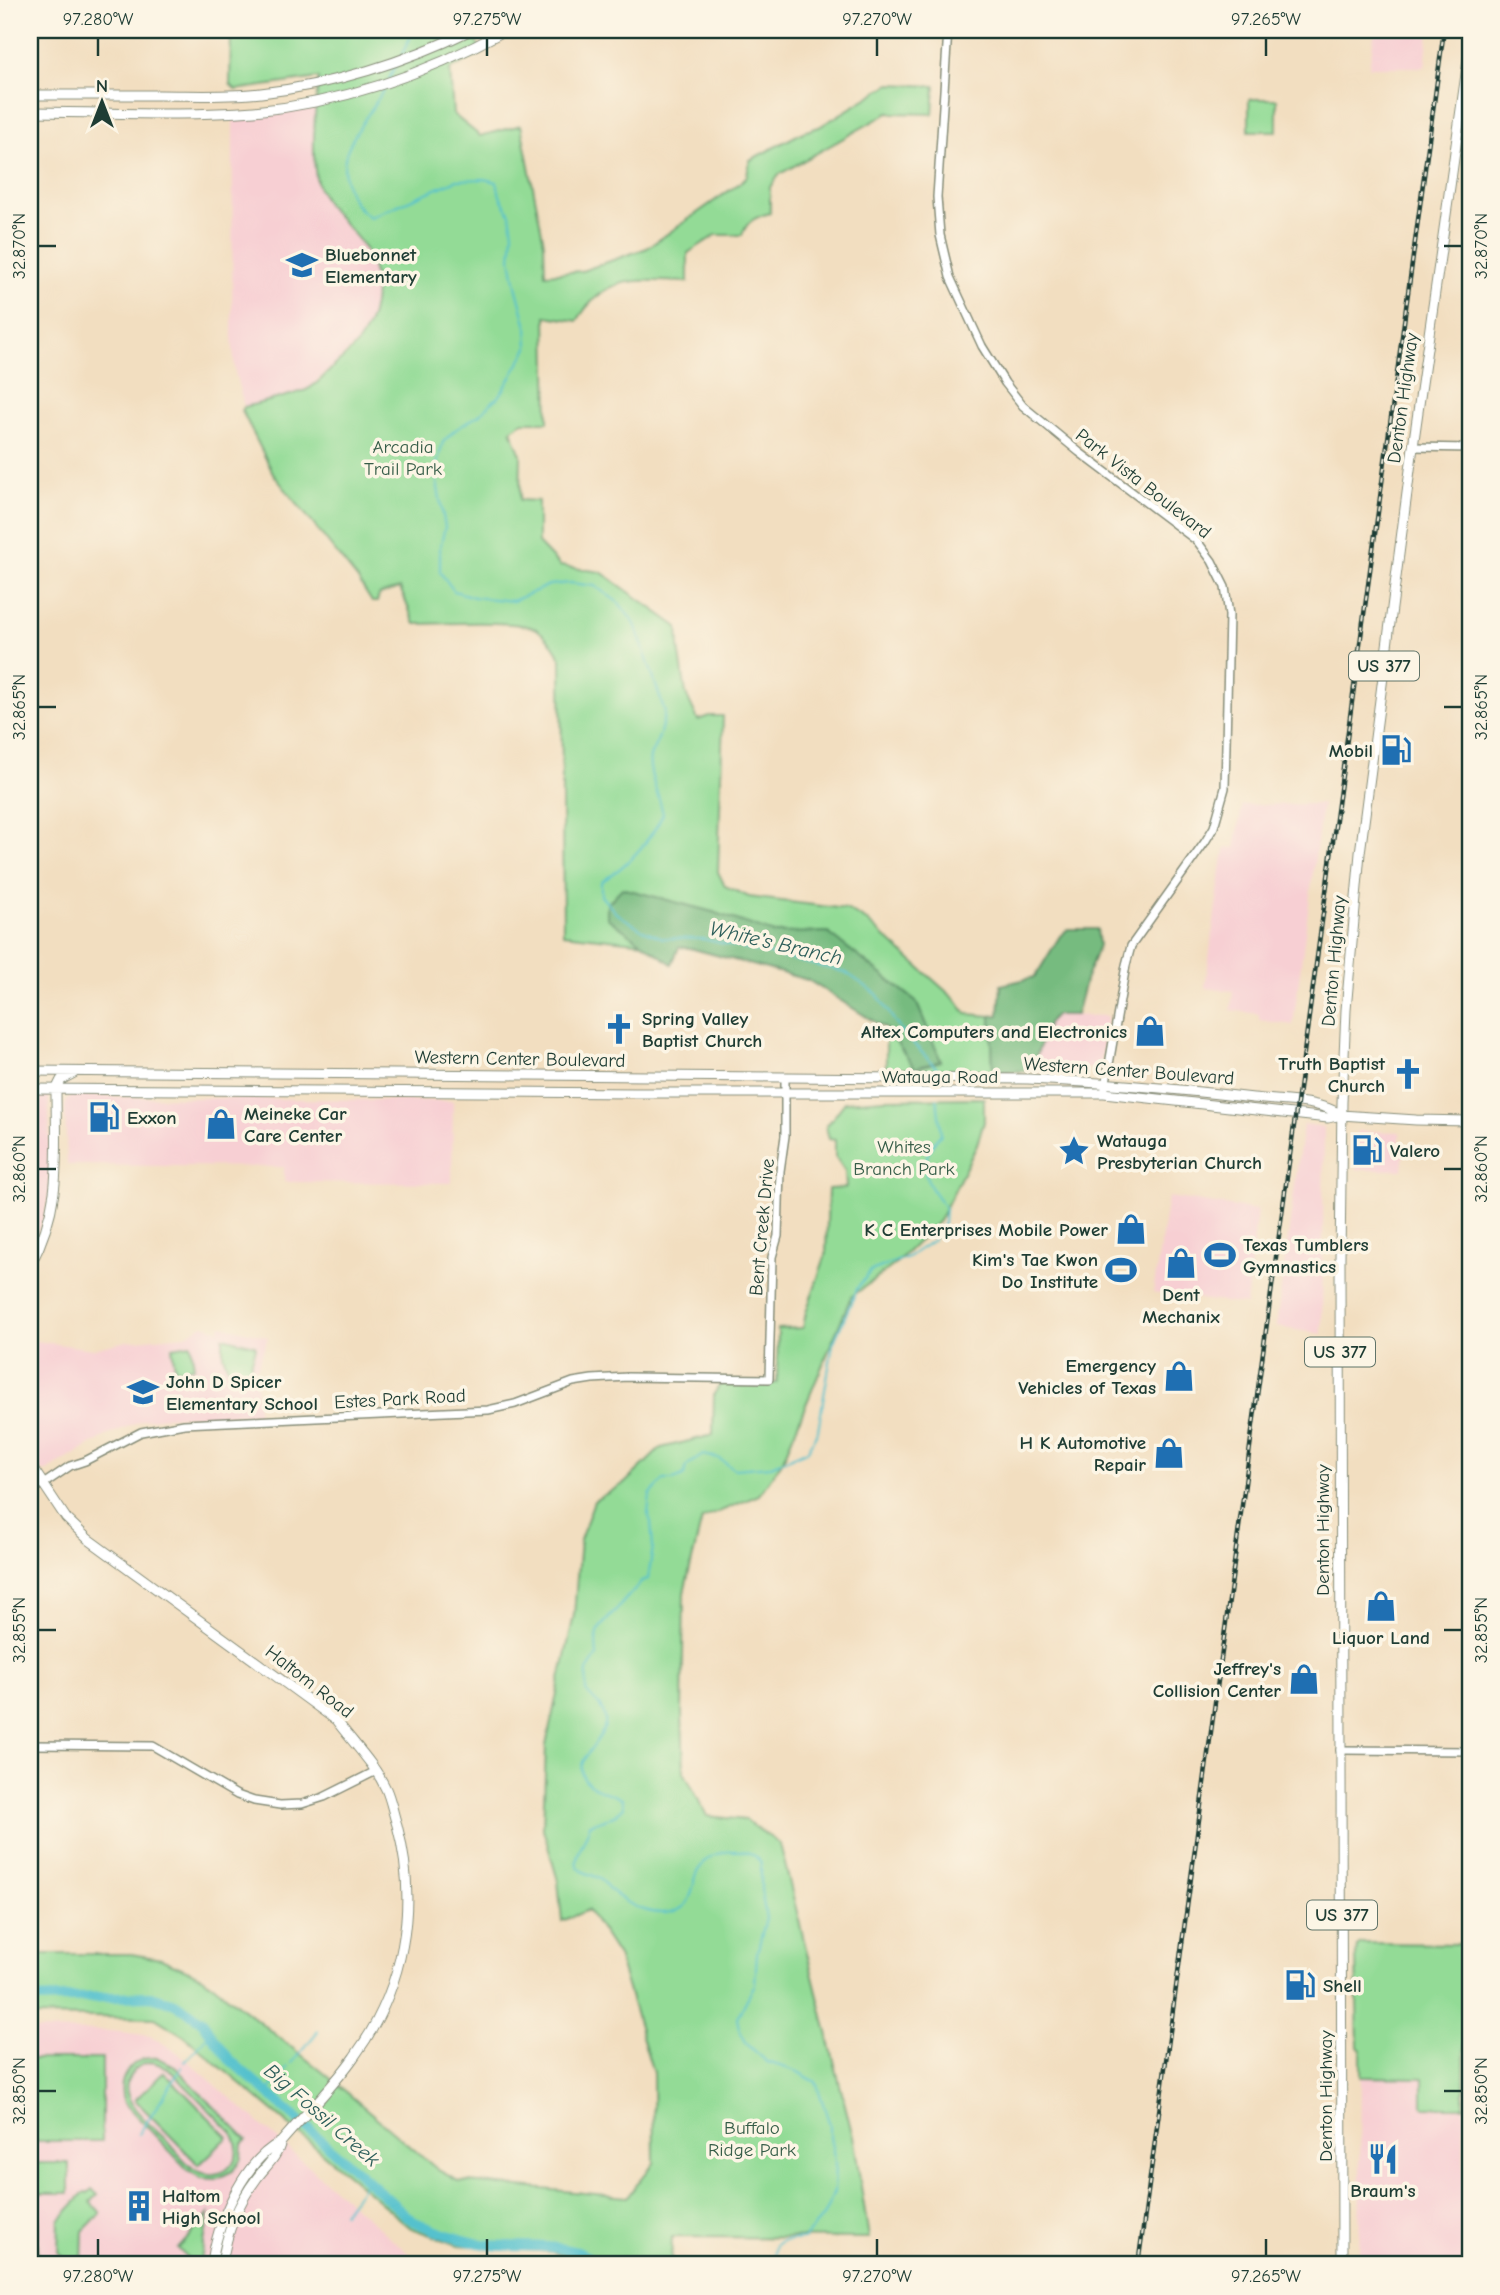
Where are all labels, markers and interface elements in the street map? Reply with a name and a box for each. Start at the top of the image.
text: 97.280°W [63,9,134,30]
text: 97.275°W [453,9,522,30]
text: 97.270°W [842,9,912,30]
text: 97.265°W [1231,9,1301,30]
north arrow [66,66,136,136]
text: N [96,75,108,97]
text: 32.870°N [9,213,30,279]
text: 32.870°N [1471,213,1492,279]
place label: Bluebonnet Elementary [325,244,417,288]
school or university icon: Bluebonnet Elementary [285,248,319,282]
street label: Denton Highway [1383,331,1423,465]
street label: Park Vista Boulevard [1071,424,1215,543]
park label: Arcadia Trail Park [364,436,443,480]
road number: US 377 [1349,652,1419,680]
text: 32.865°N [9,674,30,740]
text: 32.865°N [1471,674,1492,740]
fuel station icon: Mobil [1379,733,1413,767]
place label: Mobil [1329,740,1373,762]
street label: Denton Highway [1317,894,1351,1027]
water label: White's Branch [707,916,845,970]
place label: Spring Valley Baptist Church [642,1008,762,1052]
church icon: Spring Valley Baptist Church [602,1012,636,1046]
shop icon: Altex Computers and Electronics [1133,1014,1167,1048]
place label: Altex Computers and Electronics [861,1021,1127,1043]
street label: Western Center Boulevard [414,1046,626,1072]
street label: Western Center Boulevard [1023,1053,1235,1089]
place label: Truth Baptist Church [1278,1053,1386,1097]
church icon: Truth Baptist Church [1391,1057,1425,1091]
street label: Watauga Road [882,1066,998,1088]
fuel station icon: Exxon [87,1100,121,1134]
place label: Meineke Car Care Center [244,1103,347,1147]
place label: Exxon [127,1107,177,1129]
shop icon: Meineke Car Care Center [204,1107,238,1141]
place label: Watauga Presbyterian Church [1097,1130,1262,1174]
fuel station icon: Valero [1350,1133,1384,1167]
place icon: Watauga Presbyterian Church [1057,1134,1091,1168]
text: 32.860°N [9,1135,30,1203]
text: 32.860°N [1471,1135,1492,1203]
park label: Whites Branch Park [853,1136,955,1180]
place label: Valero [1390,1140,1440,1162]
street label: Bent Creek Drive [745,1157,779,1297]
shop icon: K C Enterprises Mobile Power [1114,1212,1148,1246]
place label: K C Enterprises Mobile Power [864,1219,1108,1241]
place label: Texas Tumblers Gymnastics [1243,1234,1369,1278]
sports icon: Texas Tumblers Gymnastics [1203,1238,1237,1272]
shop icon: Dent Mechanix [1164,1246,1198,1280]
place label: Kim's Tae Kwon Do Institute [972,1249,1098,1293]
sports icon: Kim's Tae Kwon Do Institute [1104,1253,1138,1287]
place label: Dent Mechanix [1142,1284,1220,1328]
road number: US 377 [1305,1338,1375,1366]
place label: Emergency Vehicles of Texas [1018,1355,1156,1399]
shop icon: Emergency Vehicles of Texas [1162,1359,1196,1393]
place label: John D Spicer Elementary School [166,1371,318,1415]
school or university icon: John D Spicer Elementary School [126,1375,160,1409]
street label: Estes Park Road [334,1385,466,1413]
place label: H K Automotive Repair [1019,1432,1146,1476]
shop icon: H K Automotive Repair [1152,1436,1186,1470]
street label: Denton Highway [1312,1464,1334,1596]
shop icon: Liquor Land [1364,1589,1398,1623]
text: 32.855°N [9,1597,30,1663]
text: 32.855°N [1471,1597,1492,1663]
place label: Liquor Land [1332,1627,1430,1649]
street label: Haltom Road [261,1641,358,1723]
place label: Jeffrey's Collision Center [1153,1658,1281,1702]
shop icon: Jeffrey's Collision Center [1287,1662,1321,1696]
road number: US 377 [1307,1900,1377,1929]
fuel station icon: Shell [1283,1968,1317,2002]
place label: Shell [1323,1975,1362,1997]
street label: Denton Highway [1315,2030,1337,2162]
text: 32.850°N [9,2057,30,2125]
text: 32.850°N [1471,2057,1492,2125]
water label: Big Fossil Creek [260,2059,385,2172]
park label: Buffalo Ridge Park [708,2117,797,2161]
restaurant icon: Braum's [1366,2142,1400,2176]
place label: Braum's [1350,2180,1416,2202]
place label: Haltom High School [162,2185,261,2229]
building icon: Haltom High School [122,2189,156,2223]
text: 97.280°W [63,2266,134,2287]
text: 97.275°W [453,2266,522,2287]
text: 97.270°W [842,2266,912,2287]
text: 97.265°W [1231,2266,1301,2287]

